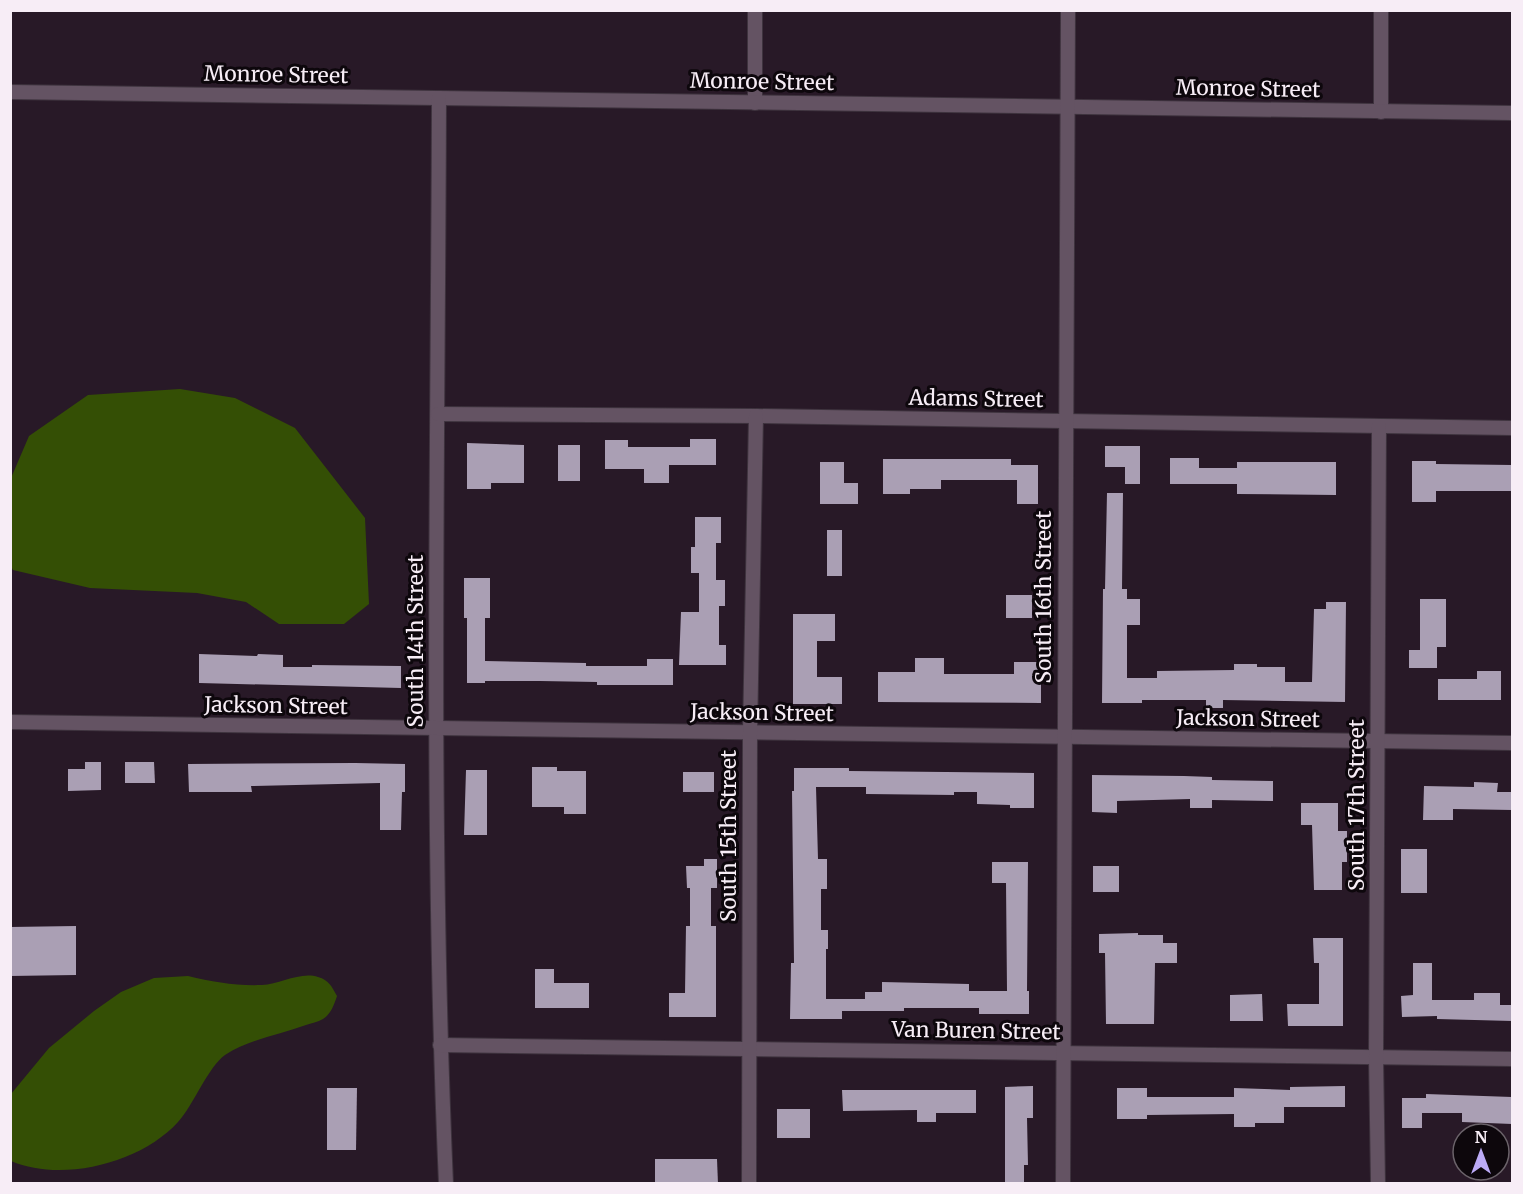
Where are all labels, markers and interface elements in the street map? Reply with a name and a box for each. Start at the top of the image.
street label: Monroe Street [204,60,348,89]
street label: Monroe Street [690,67,834,96]
street label: Monroe Street [1176,74,1320,103]
street label: Adams Street [907,384,1044,413]
street label: South 16th Street [1030,511,1057,683]
street label: South 14th Street [402,555,429,727]
street label: Jackson Street [203,691,348,720]
street label: Jackson Street [689,698,834,727]
street label: Jackson Street [1175,704,1320,733]
street label: South 17th Street [1343,719,1370,891]
street label: South 15th Street [715,750,742,922]
street label: Van Buren Street [890,1016,1061,1045]
north arrow [1451,1122,1511,1182]
text: N [1475,1127,1488,1147]

